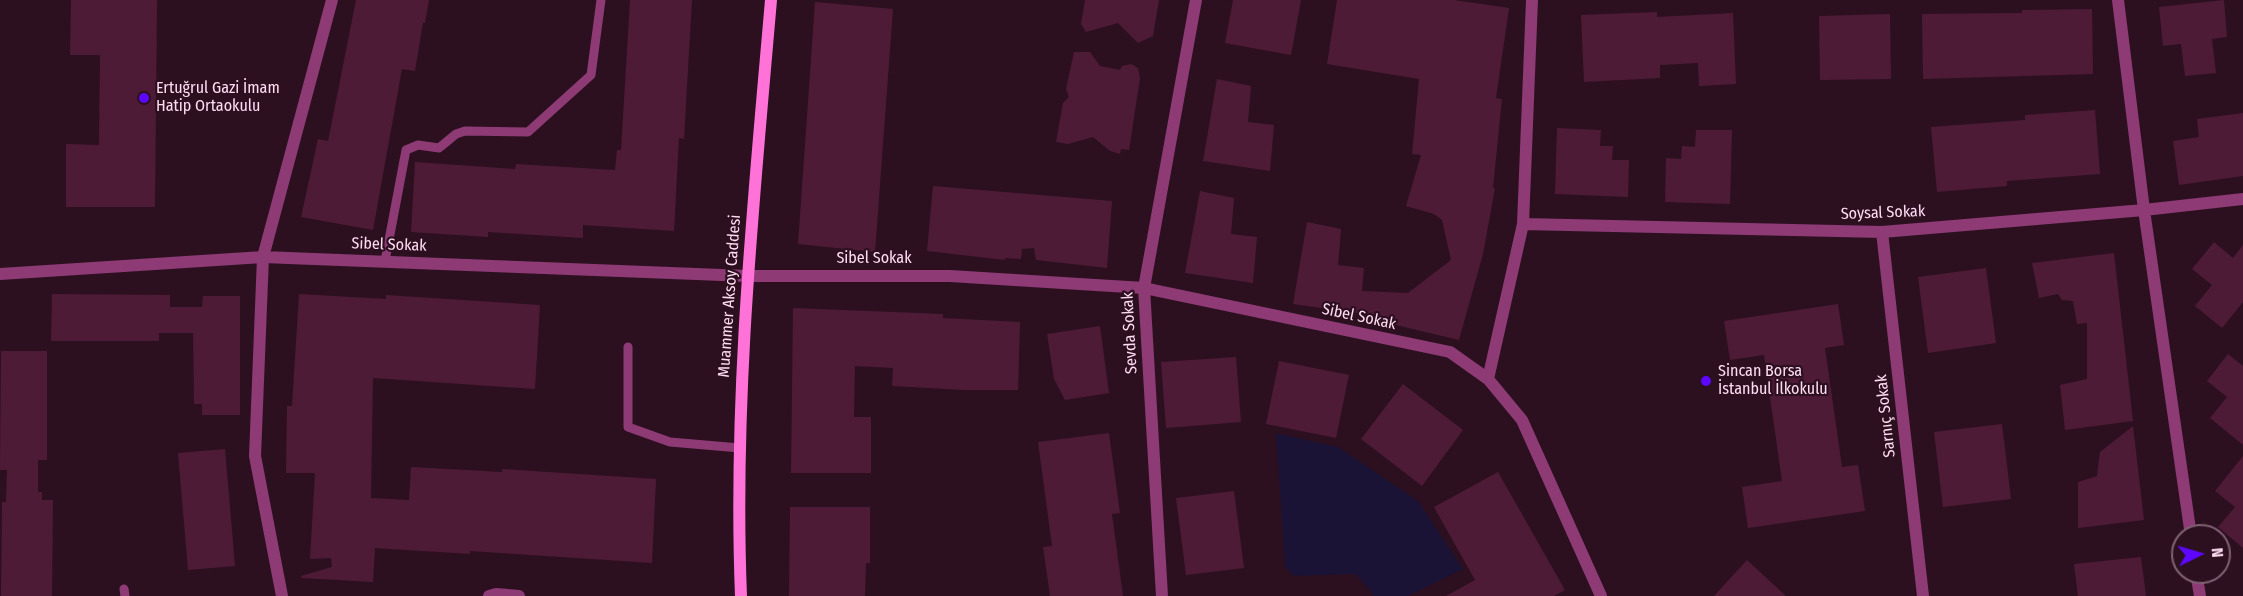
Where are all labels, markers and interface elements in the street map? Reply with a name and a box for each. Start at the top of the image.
place label: Ertuğrul Gazi İmam Hatip Ortaokulu [156,79,280,117]
marker: Ertuğrul Gazi İmam Hatip Ortaokulu [137,91,151,105]
street label: Soysal Sokak [1840,202,1926,224]
street label: Muammer Aksoy Caddesi [715,214,745,378]
street label: Sibel Sokak [351,234,427,256]
street label: Sibel Sokak [836,249,912,269]
street label: Sevda Sokak [1118,292,1142,374]
street label: Sibel Sokak [1320,300,1398,334]
place label: Sincan Borsa İstanbul İlkokulu [1718,362,1828,400]
marker: Sincan Borsa İstanbul İlkokulu [1699,374,1713,388]
street label: Sarnıç Sokak [1872,374,1900,458]
north arrow [2171,524,2231,584]
text: N [2208,547,2227,558]

